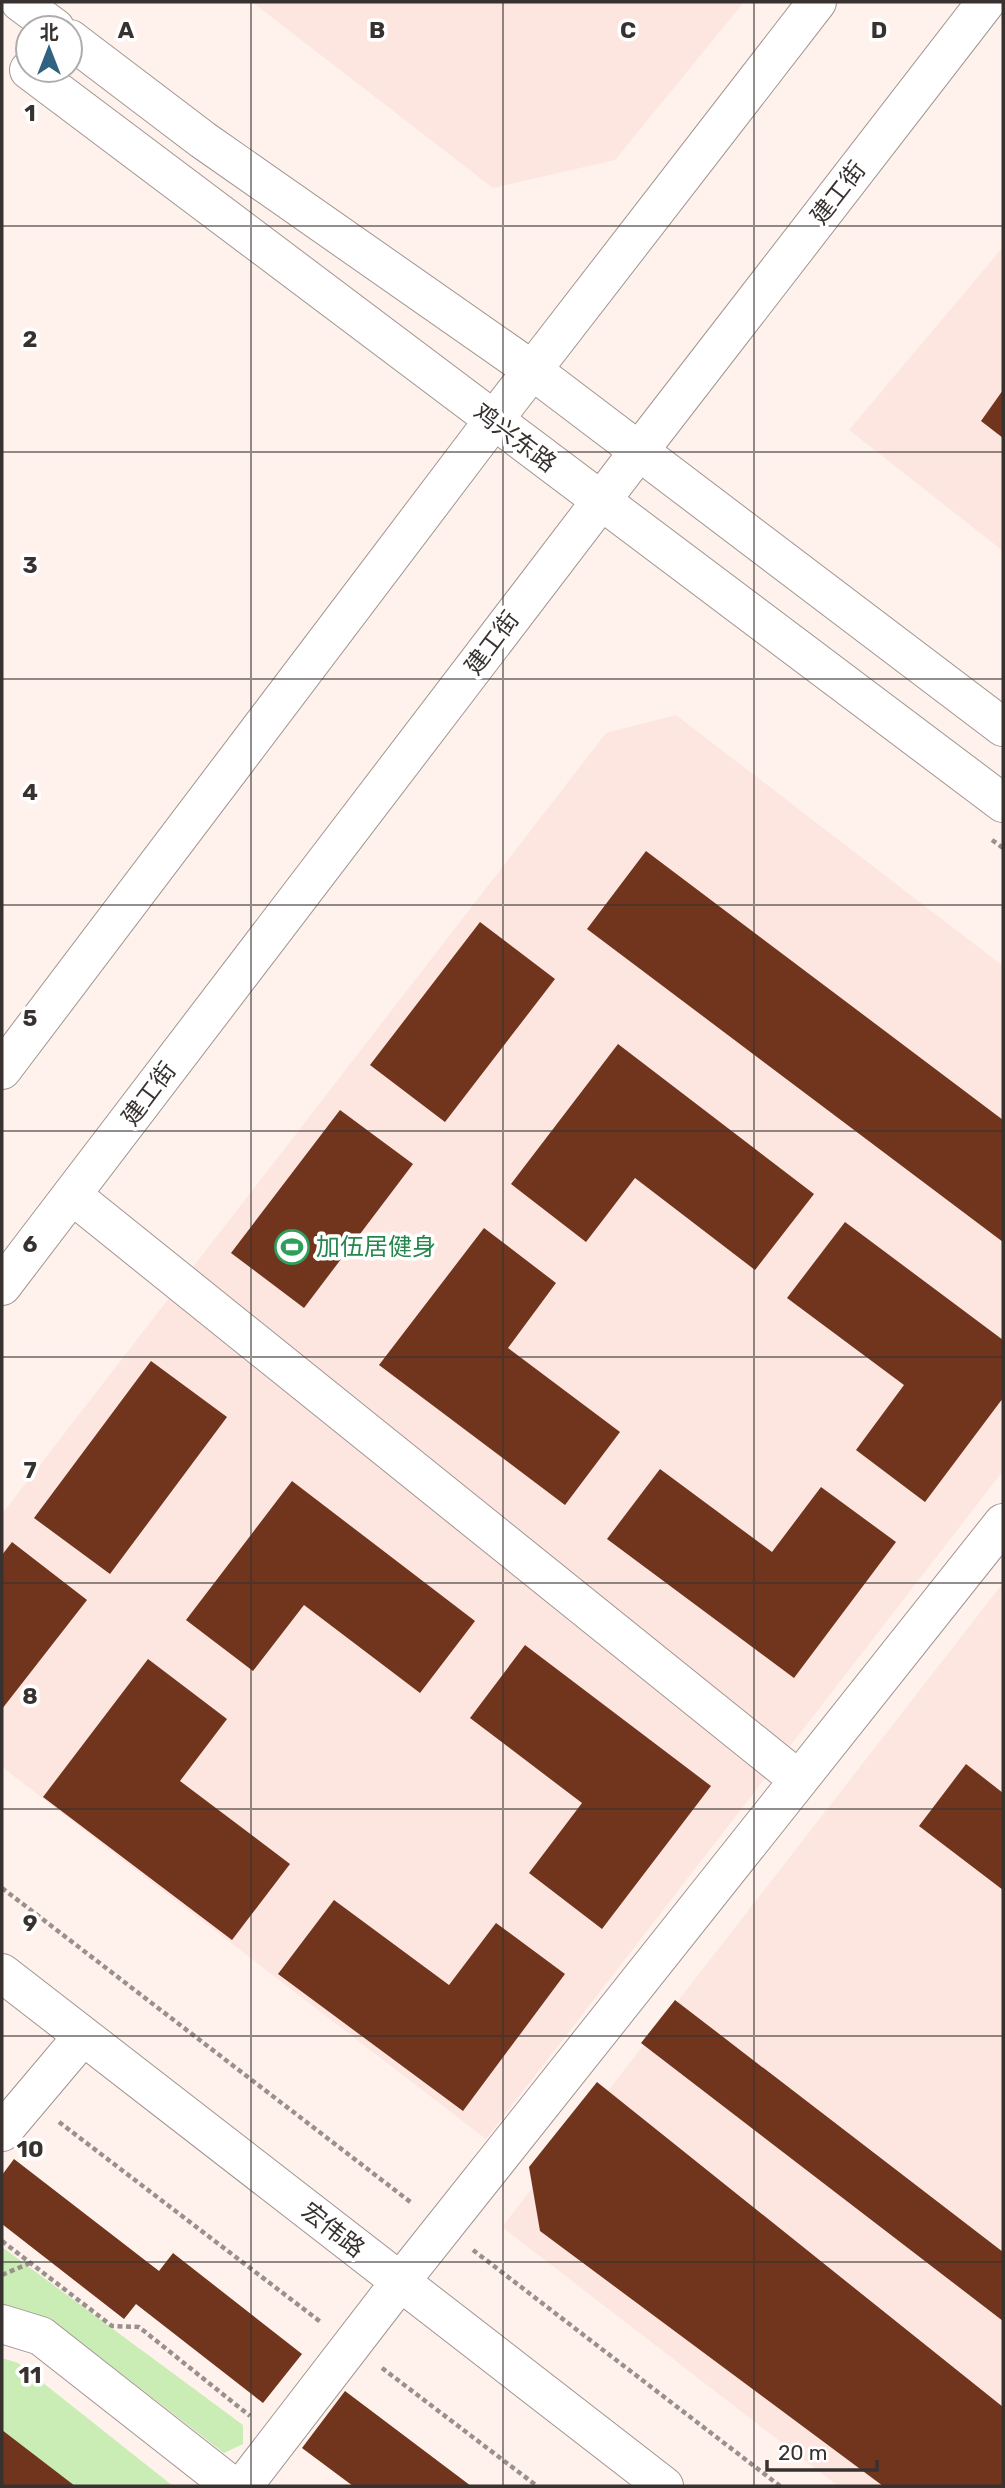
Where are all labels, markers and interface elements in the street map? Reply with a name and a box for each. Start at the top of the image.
north arrow [14,14,84,84]
text: A [118,16,135,44]
text: B [369,16,385,44]
text: C [620,16,636,44]
text: D [871,16,887,44]
text: 北 [39,21,59,44]
text: 1 [24,99,36,127]
street label: 建工街 [805,156,871,230]
text: 2 [23,325,37,353]
street label: 鸡兴东路 [468,398,562,478]
text: 3 [22,551,38,579]
street label: 建工街 [459,606,525,680]
text: 4 [22,778,38,806]
text: 5 [23,1004,38,1032]
street label: 建工街 [116,1057,182,1131]
sports icon: 加伍居健身 [273,1228,311,1266]
text: 6 [23,1230,38,1258]
place label: 加伍居健身 [316,1233,436,1261]
text: 7 [23,1456,37,1484]
text: 8 [22,1682,38,1710]
text: 9 [23,1909,37,1937]
text: 10 [16,2135,44,2163]
street label: 宏伟路 [296,2197,370,2263]
text: 11 [19,2361,41,2389]
scale bar [767,2428,877,2472]
text: 20 m [778,2440,827,2465]

